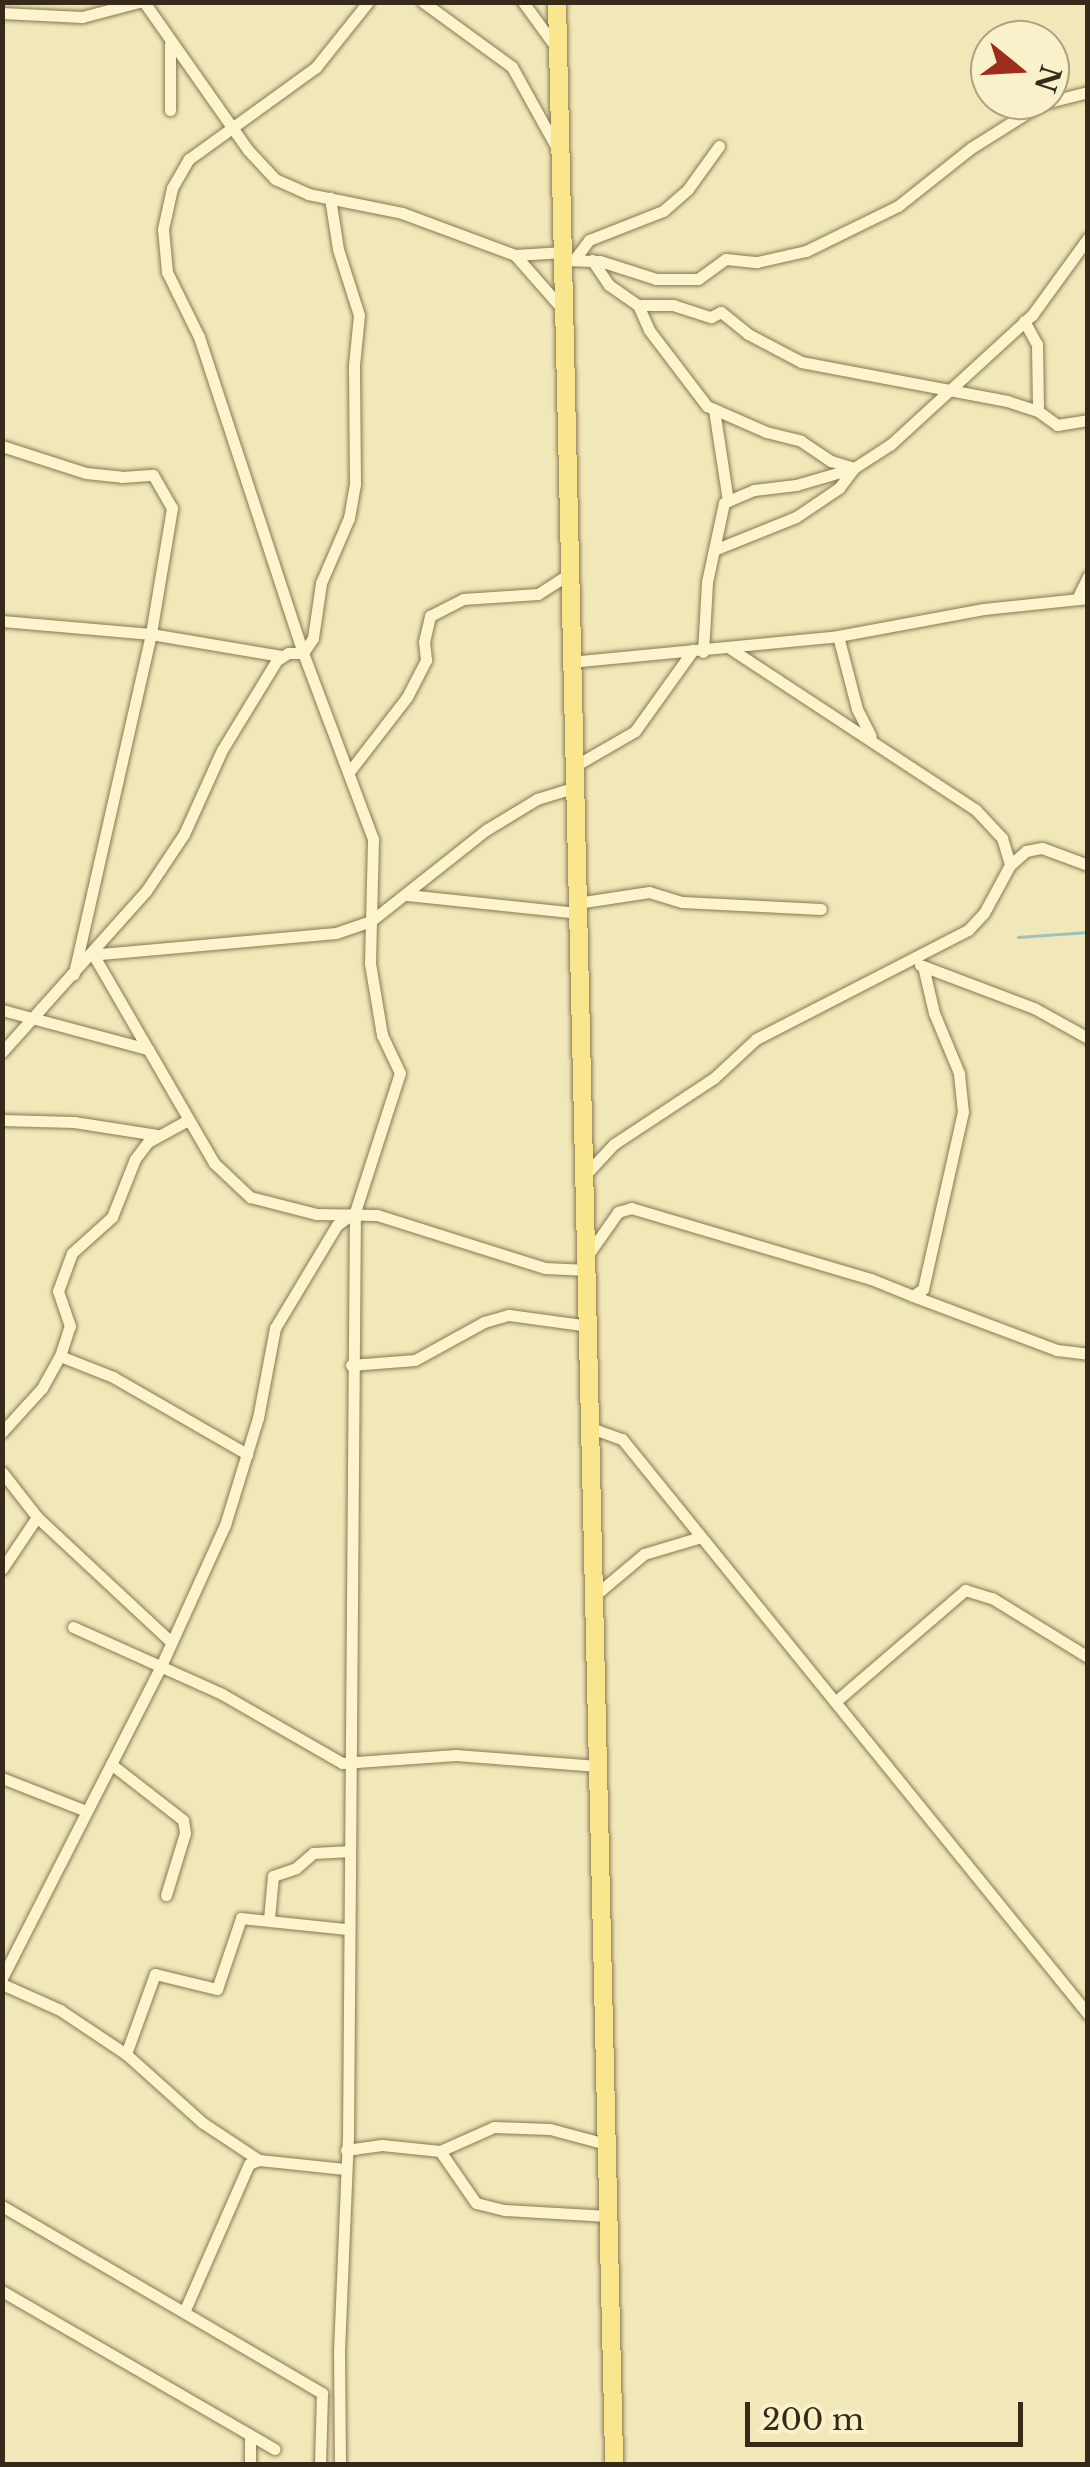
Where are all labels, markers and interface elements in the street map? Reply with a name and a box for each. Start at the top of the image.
north arrow [970,20,1070,120]
text: N [1026,61,1068,97]
scale bar [750,2382,1028,2444]
text: 200 m [762,2401,864,2438]

